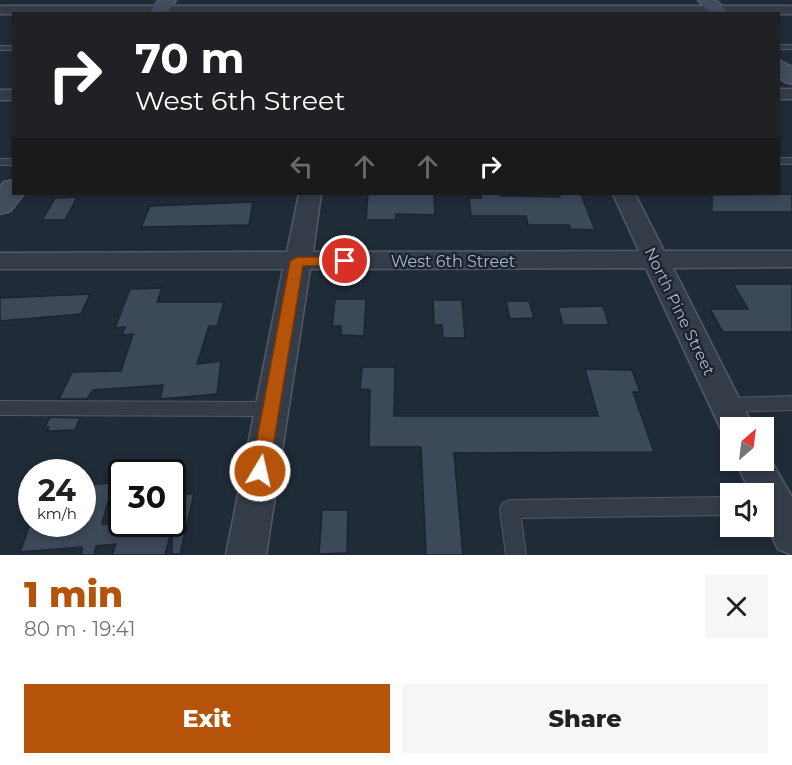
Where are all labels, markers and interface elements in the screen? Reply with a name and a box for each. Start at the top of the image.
text: 70 m [135,32,245,84]
icon: right [36,36,114,114]
text: West 6th Street [135,84,345,117]
icon: left [285,150,318,183]
icon: ahead [348,150,381,183]
icon: ahead [411,150,444,183]
icon: right [474,150,507,183]
pin [319,235,370,286]
icon: arrive [328,244,361,277]
street label: North Pine Street [640,244,719,379]
street label: West 6th Street [391,252,516,271]
north arrow [720,417,774,471]
map controls [720,417,774,537]
position arrow [228,439,292,503]
speed limit sign: 30 [108,459,186,537]
text: 24 [38,472,76,509]
button: sound [720,483,774,537]
text: km/h [37,504,77,523]
text: 1 min [24,572,123,616]
button: close [705,575,768,638]
text: 80 m · 19:41 [24,617,136,641]
button: Exit [24,684,390,753]
button: Share [402,684,768,753]

